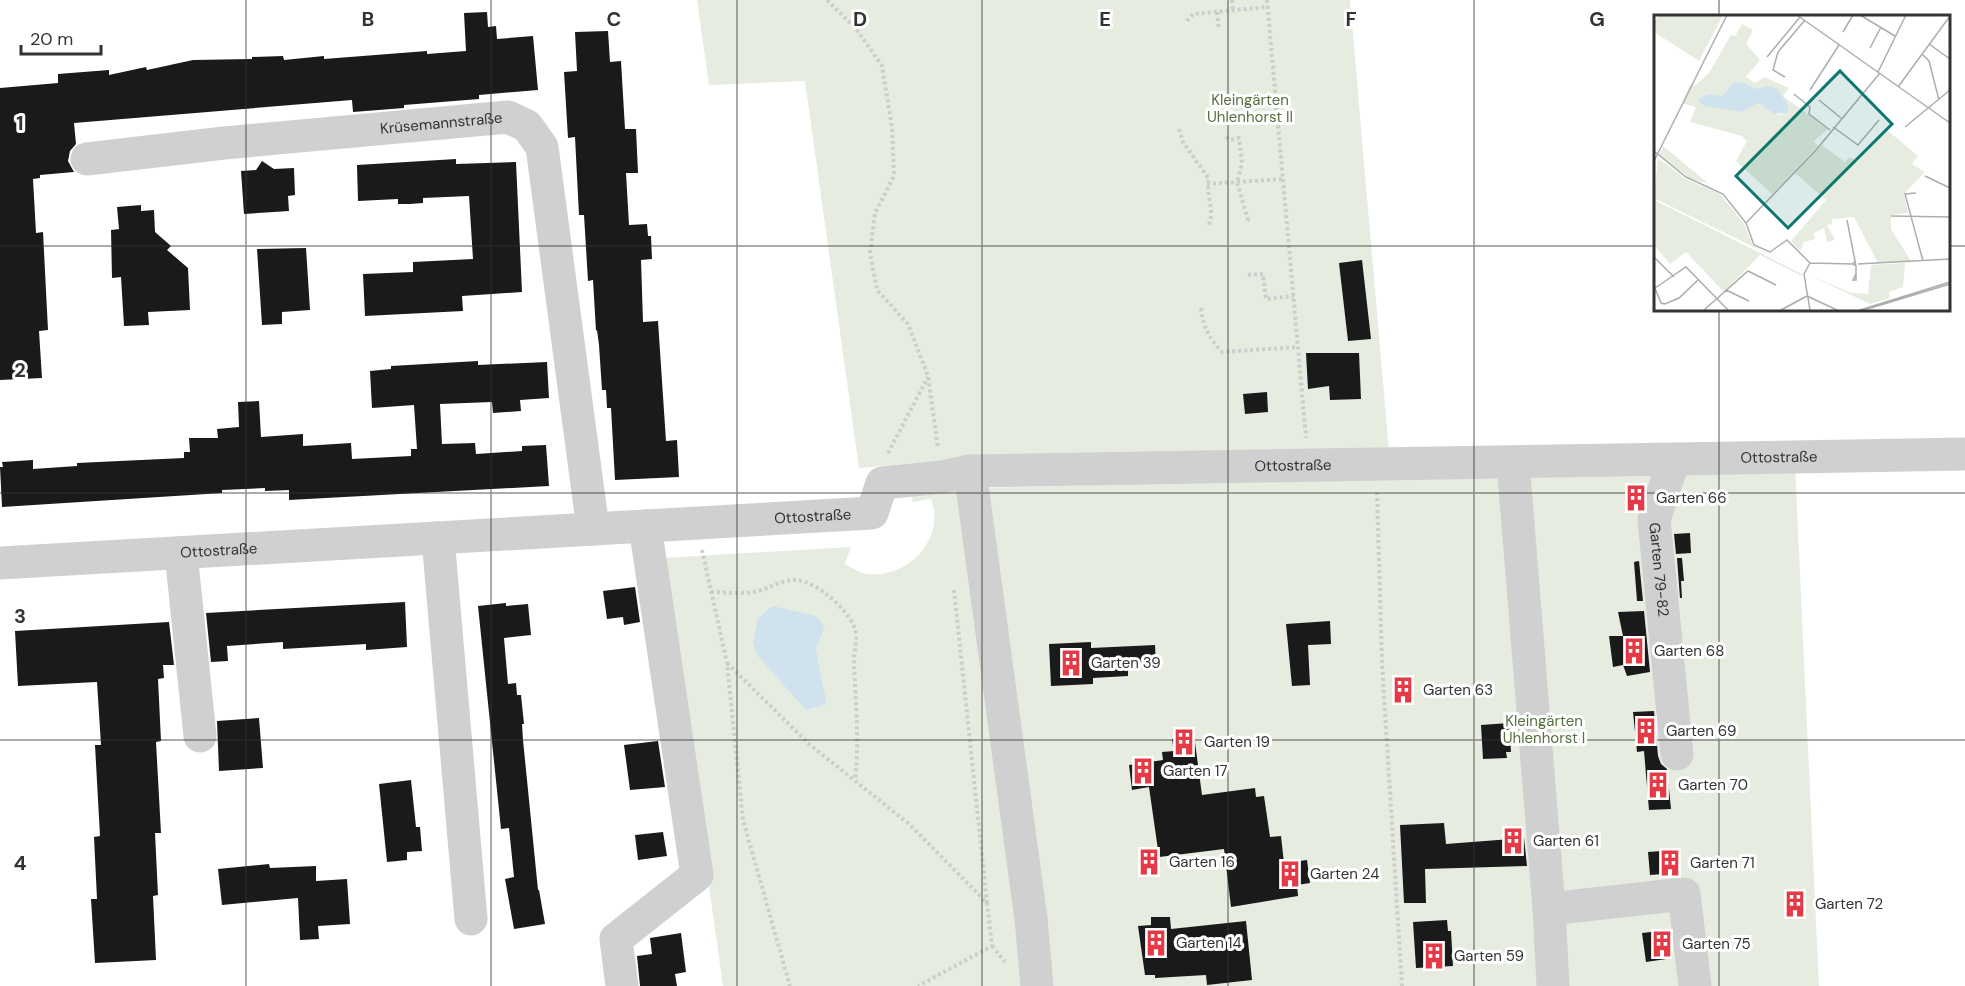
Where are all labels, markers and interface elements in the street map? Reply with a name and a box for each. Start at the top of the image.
text: B [362,6,374,32]
text: C [607,6,621,32]
text: D [853,6,867,32]
text: E [1099,6,1111,32]
text: F [1345,6,1357,32]
text: G [1589,6,1605,32]
inset map [1654,15,1950,310]
scale bar [21,18,100,56]
text: 20 m [30,27,73,51]
park label: Kleingärten Uhlenhorst II [1207,90,1293,127]
street label: Krüsemannstraße [379,108,503,139]
text: 1 [16,110,24,136]
text: 2 [14,357,26,383]
street label: Ottostraße [1740,447,1818,468]
street label: Ottostraße [1254,455,1332,476]
building icon: Garten 66 [1621,483,1651,513]
place label: Garten 66 [1656,488,1727,508]
street label: Ottostraße [774,504,852,529]
street label: Garten 79-82 [1644,522,1673,618]
street label: Ottostraße [180,538,258,563]
text: 3 [14,603,26,629]
building icon: Garten 68 [1619,636,1649,666]
place label: Garten 68 [1654,641,1724,661]
building icon: Garten 39 [1056,648,1086,678]
place label: Garten 39 [1091,653,1161,673]
building icon: Garten 63 [1388,675,1418,705]
place label: Garten 63 [1423,680,1493,700]
park label: Kleingärten Uhlenhorst I [1503,711,1585,748]
building icon: Garten 69 [1631,716,1661,746]
place label: Garten 69 [1666,721,1736,741]
building icon: Garten 19 [1169,727,1199,757]
place label: Garten 19 [1204,732,1270,752]
building icon: Garten 17 [1128,756,1158,786]
place label: Garten 17 [1163,761,1228,781]
building icon: Garten 70 [1643,770,1673,800]
place label: Garten 70 [1678,775,1748,795]
building icon: Garten 61 [1498,826,1528,856]
place label: Garten 61 [1533,831,1599,851]
building icon: Garten 16 [1134,847,1164,877]
building icon: Garten 71 [1655,848,1685,878]
text: 4 [14,850,27,876]
place label: Garten 16 [1169,852,1235,872]
place label: Garten 71 [1690,853,1755,873]
building icon: Garten 24 [1275,859,1305,889]
place label: Garten 24 [1310,864,1379,884]
building icon: Garten 72 [1780,889,1810,919]
place label: Garten 72 [1815,894,1883,914]
building icon: Garten 14 [1141,928,1171,958]
building icon: Garten 75 [1647,929,1677,959]
place label: Garten 14 [1176,933,1242,953]
place label: Garten 75 [1682,934,1751,954]
building icon: Garten 59 [1419,941,1449,971]
place label: Garten 59 [1454,946,1524,966]

